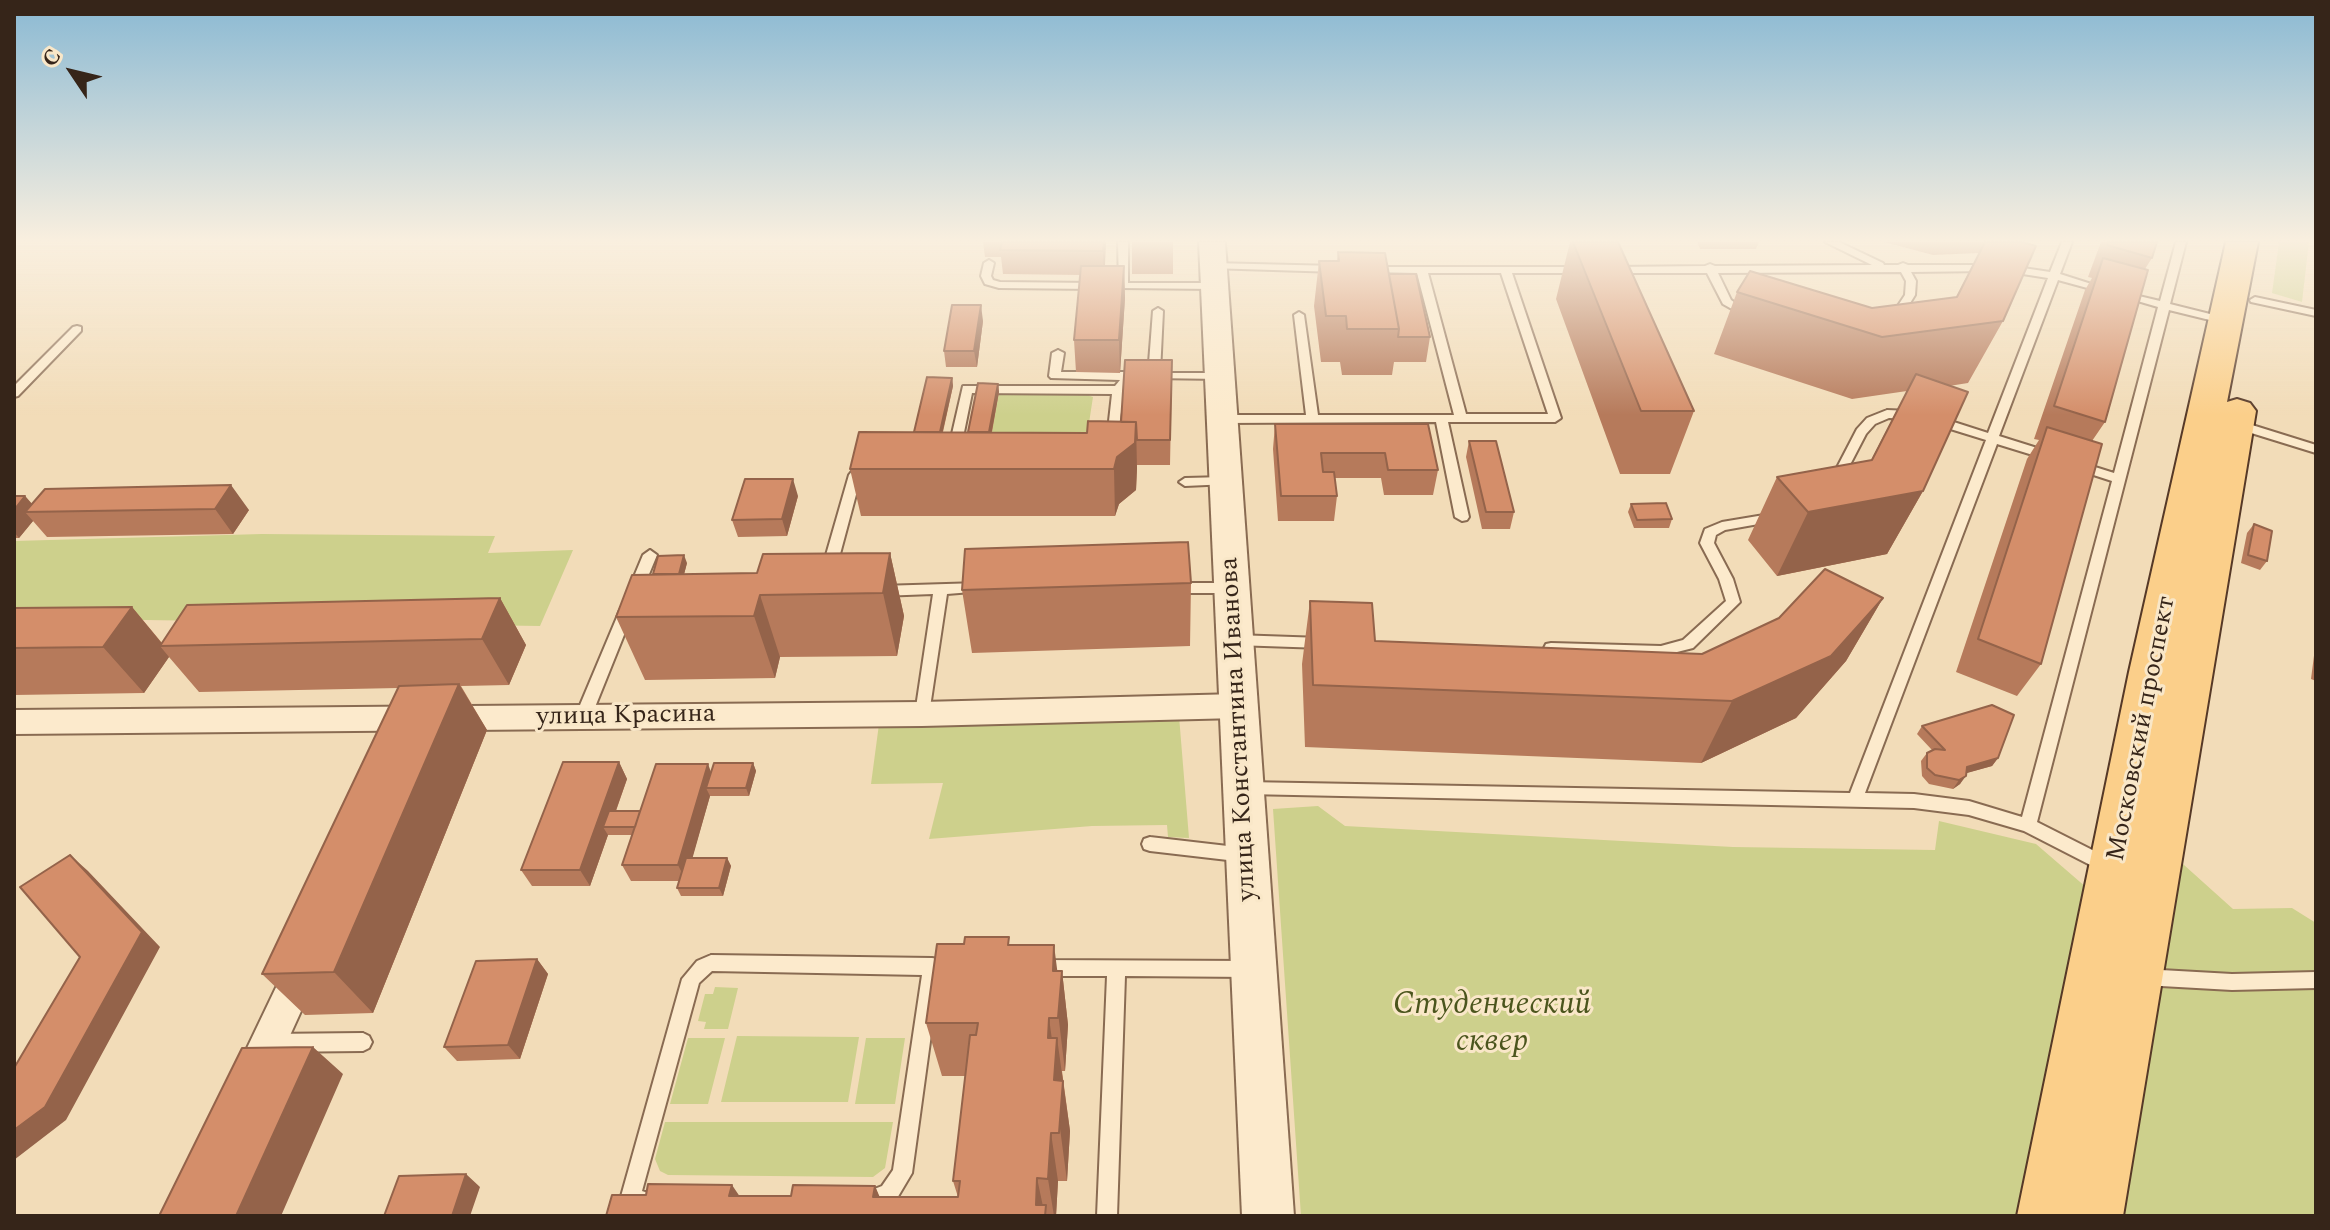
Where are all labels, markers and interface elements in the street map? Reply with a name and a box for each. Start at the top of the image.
north arrow [32,32,112,112]
text: С [34,42,70,74]
street label: улица Константина Иванова [1215,556,1265,902]
street label: Московский проспект [2102,594,2184,864]
street label: улица Красина [536,700,716,734]
park label: Студенческий сквер [1393,988,1591,1063]

